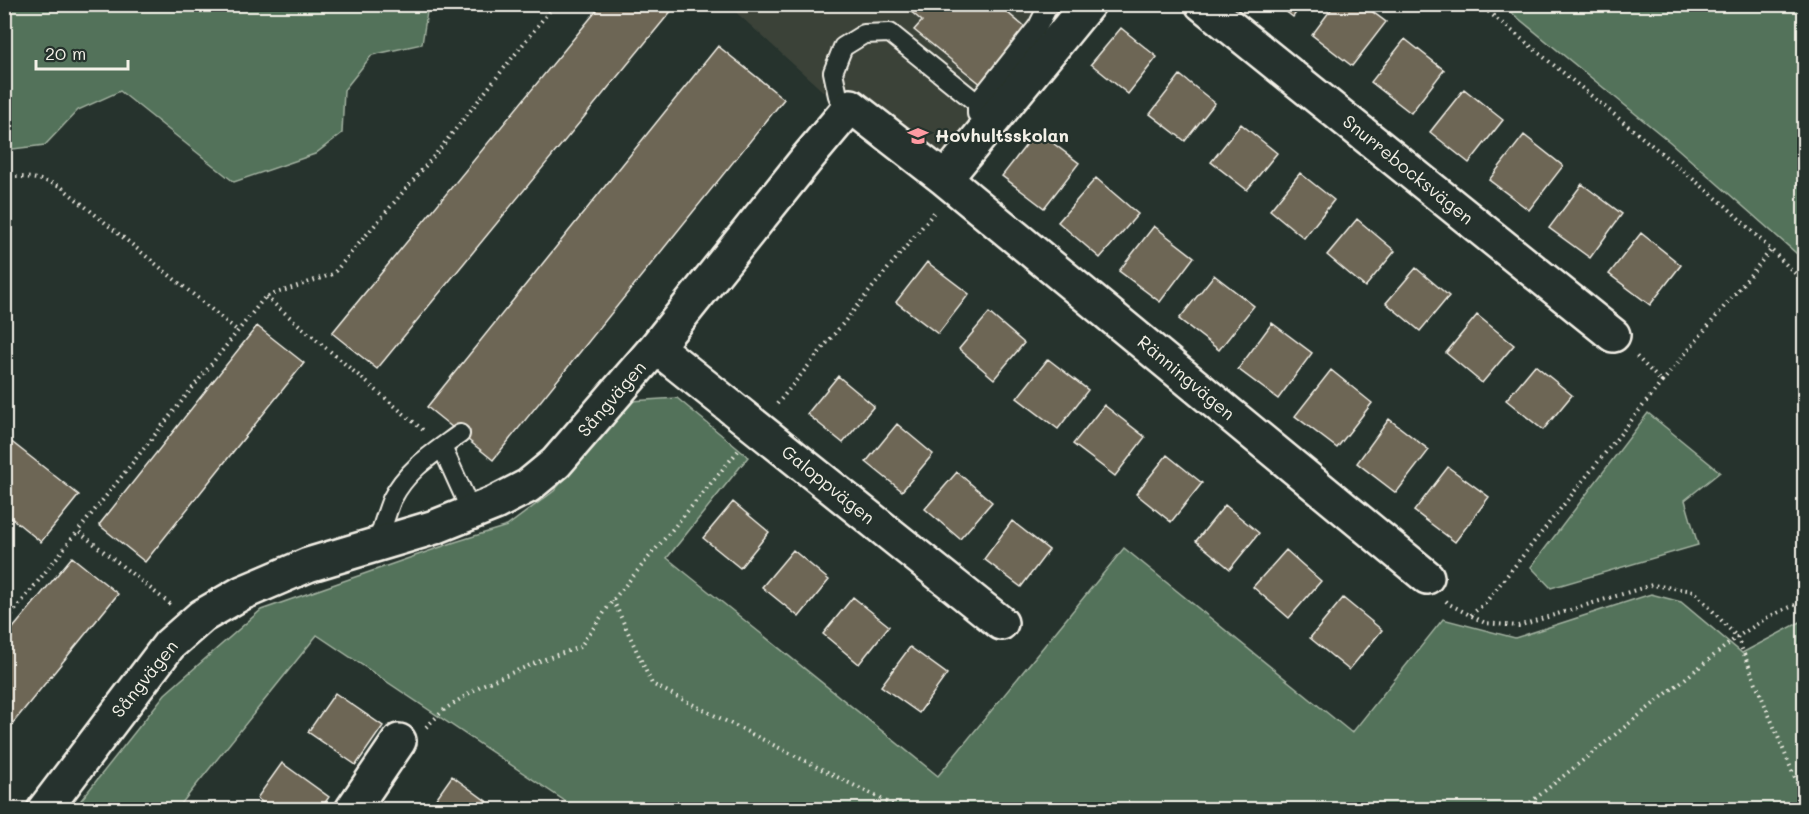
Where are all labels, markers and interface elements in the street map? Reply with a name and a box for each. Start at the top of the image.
scale bar [36,33,128,71]
text: 20 m [45,41,86,65]
street label: Snurrebocksvägen [1338,109,1479,229]
place label: Hovhultsskolan [935,123,1069,147]
school or university icon: Hovhultsskolan [906,124,930,148]
street label: Ränningvägen [1133,329,1240,425]
street label: Sångvägen [572,355,651,441]
street label: Galoppvägen [777,439,880,529]
street label: Sångvägen [106,635,183,722]

